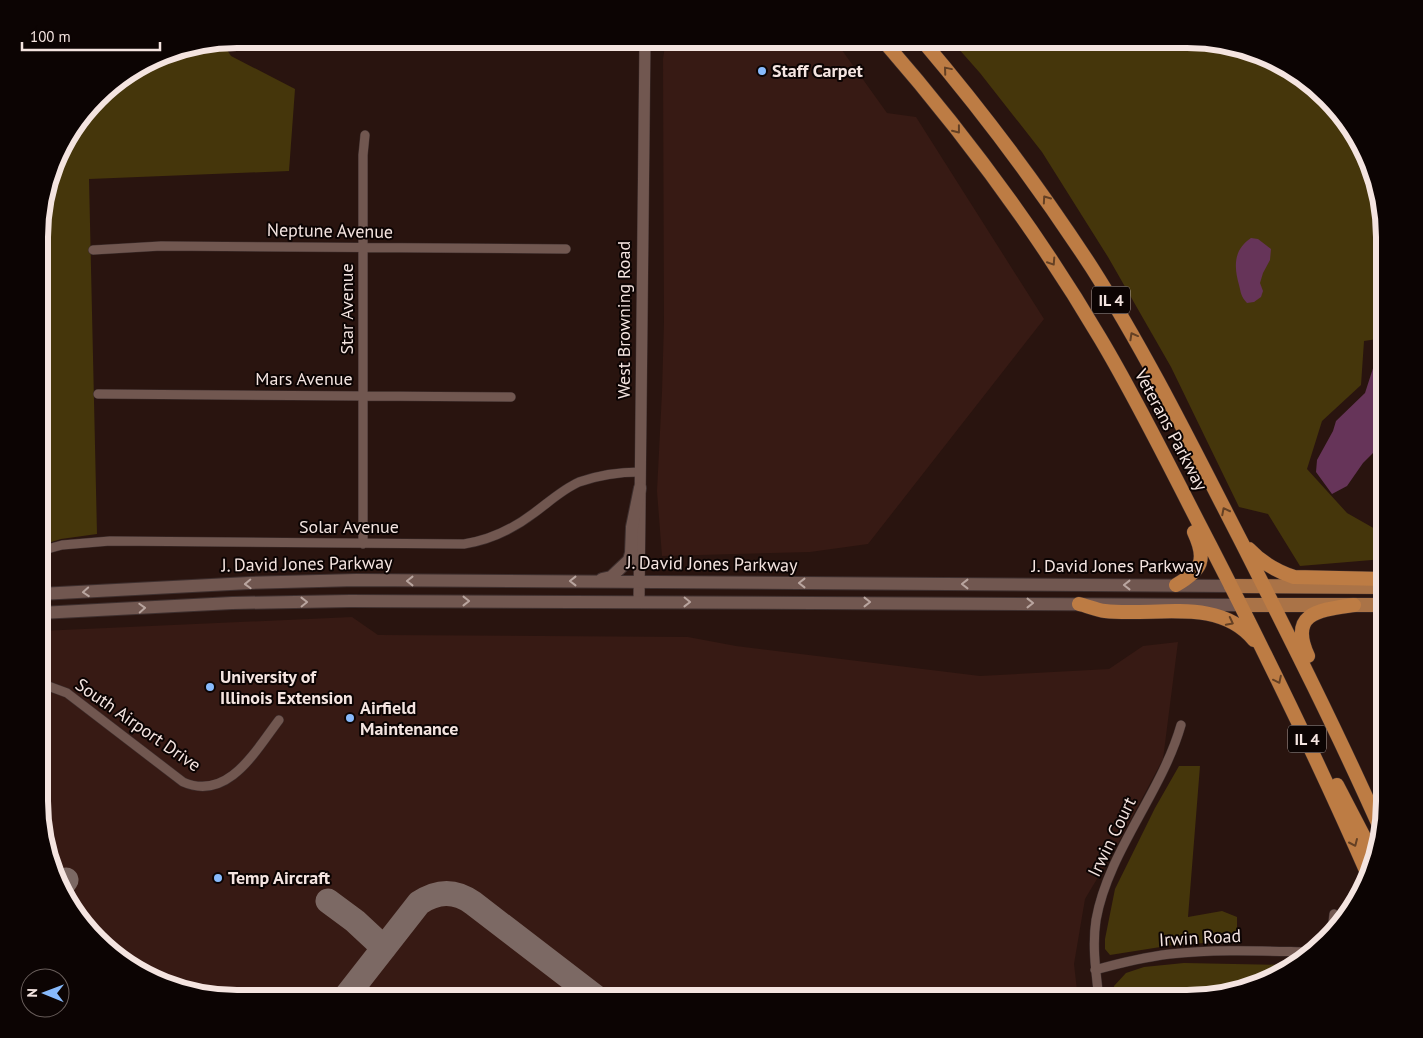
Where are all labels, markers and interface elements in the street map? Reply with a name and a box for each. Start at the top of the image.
scale bar [22,20,160,52]
text: 100 m [30,27,71,46]
place label: Staff Carpet [772,59,864,82]
marker: Staff Carpet [756,65,768,77]
one-way arrow [944,67,953,76]
one-way arrow [952,125,961,134]
one-way arrow [1043,196,1052,205]
street label: Neptune Avenue [267,218,393,243]
street label: West Browning Road [612,241,635,399]
one-way arrow [1046,257,1056,266]
street label: Star Avenue [335,263,358,355]
road number: IL 4 [1092,286,1130,314]
one-way arrow [1129,333,1139,342]
street label: Veterans Parkway [1129,364,1213,495]
street label: Mars Avenue [255,367,353,390]
one-way arrow [1221,507,1231,516]
street label: Solar Avenue [299,515,399,538]
street label: J. David Jones Parkway [220,550,393,577]
street label: J. David Jones Parkway [625,550,798,577]
street label: J. David Jones Parkway [1030,554,1203,577]
one-way arrow [406,576,414,586]
one-way arrow [569,576,576,586]
one-way arrow [244,578,252,589]
one-way arrow [798,578,806,589]
one-way arrow [960,579,968,589]
one-way arrow [1123,580,1130,590]
one-way arrow [81,586,89,597]
one-way arrow [300,596,308,607]
one-way arrow [463,596,471,606]
one-way arrow [684,597,692,607]
one-way arrow [864,597,872,608]
one-way arrow [1026,598,1034,608]
one-way arrow [138,602,146,613]
one-way arrow [1225,615,1234,626]
place label: University of Illinois Extension [220,665,353,709]
street label: South Airport Drive [71,673,205,776]
one-way arrow [1272,675,1282,684]
marker: University of Illinois Extension [204,681,216,693]
place label: Airfield Maintenance [360,696,459,740]
marker: Airfield Maintenance [344,712,356,724]
road number: IL 4 [1288,726,1326,752]
street label: Irwin Court [1082,793,1141,880]
one-way arrow [1348,838,1359,847]
place label: Temp Aircraft [228,866,331,889]
marker: Temp Aircraft [212,872,224,884]
street label: Irwin Road [1158,924,1242,951]
north arrow [20,968,70,1018]
text: N [23,988,41,998]

